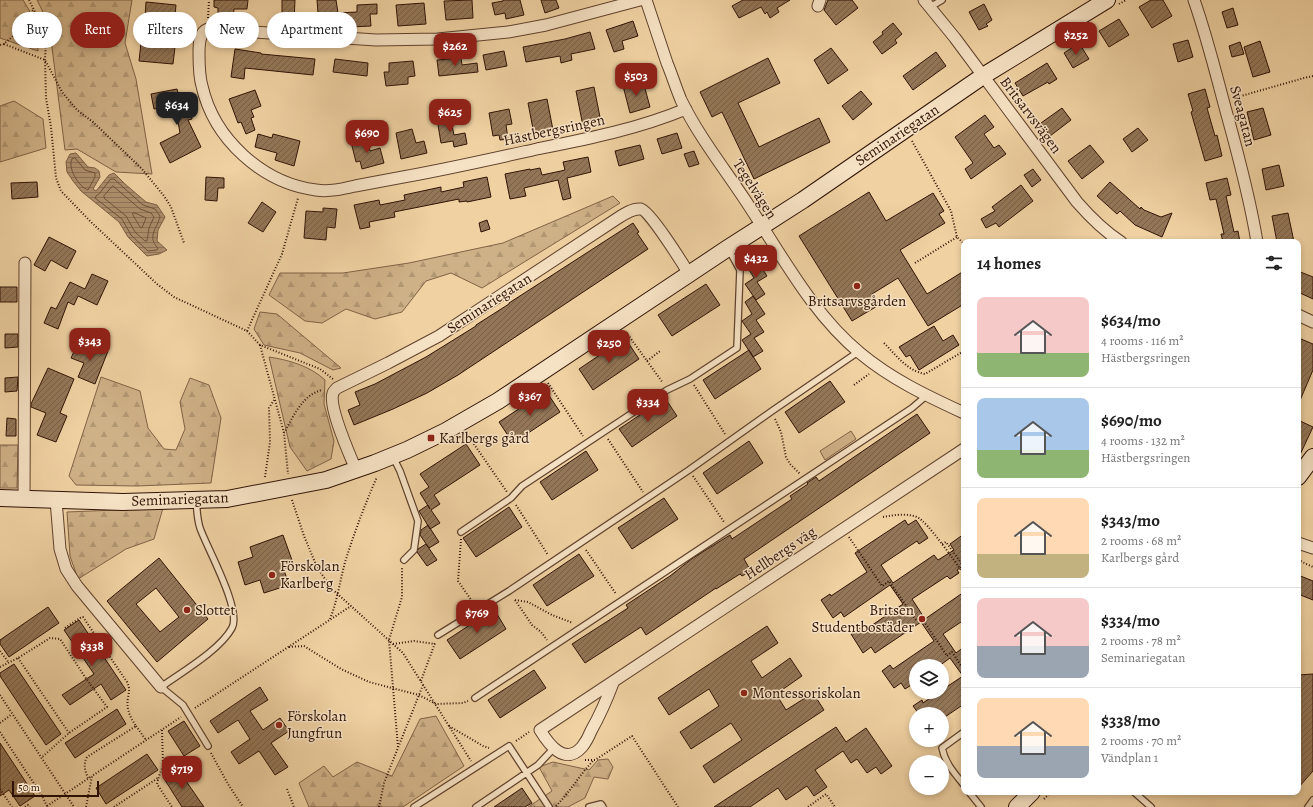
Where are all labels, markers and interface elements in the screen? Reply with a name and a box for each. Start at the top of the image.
chip: Buy [12,12,62,48]
chip: Rent [70,12,125,48]
chip: Filters [133,12,197,48]
chip: New [205,12,259,48]
chip: Apartment [267,12,357,48]
pin: $252 [1052,22,1100,56]
text: $252 [1064,26,1088,43]
pin: $262 [431,33,479,67]
text: $262 [443,37,467,54]
pin: $503 [612,63,660,97]
text: $503 [624,67,648,84]
street label: Britsarvsvägen [996,73,1066,157]
street label: Sveagatan [1225,83,1261,149]
pin: $634 [153,92,201,126]
text: $634 [165,96,189,113]
pin: $625 [426,99,474,133]
street label: Seminariegatan [851,100,943,170]
text: $625 [438,103,462,120]
street label: Hästbergsringen [501,109,607,151]
pin: $690 [343,120,391,154]
text: $690 [355,124,379,141]
street label: Tegelvägen [728,155,782,223]
pin: $432 [732,245,780,279]
text: $432 [744,249,768,266]
text: 14 homes [977,252,1041,275]
icon: filters [1263,252,1285,274]
street label: Seminariegatan [443,268,535,338]
marker: Britsarvsgården [852,281,862,291]
place label: Britsarvsgården [808,291,906,311]
text: $634/mo [1101,309,1161,332]
icon: home [1009,313,1057,361]
pin: $343 [66,328,114,362]
pin: $250 [585,330,633,364]
text: $343 [78,332,102,349]
text: 4 rooms · 116 m² [1101,332,1184,349]
text: $250 [597,334,621,351]
text: Hästbergsringen [1101,349,1191,366]
pin: $367 [506,383,554,417]
text: $367 [518,387,542,404]
pin: $334 [624,389,672,423]
text: $334 [636,393,660,410]
text: $690/mo [1101,409,1162,432]
icon: home [1009,414,1057,462]
place label: Karlbergs gård [439,428,530,448]
text: 4 rooms · 132 m² [1101,432,1185,449]
marker: Karlbergs gård [426,433,436,443]
text: Hästbergsringen [1101,449,1191,466]
street label: Seminariegatan [131,487,229,511]
text: $343/mo [1101,509,1160,532]
icon: home [1009,514,1057,562]
street label: Hellbergs väg [740,521,820,584]
text: 2 rooms · 68 m² [1101,532,1181,549]
text: Karlbergs gård [1101,549,1179,566]
place label: Förskolan Karlberg [280,556,340,593]
marker: Förskolan Karlberg [267,570,277,580]
place label: Slottet [195,600,236,620]
pin: $769 [453,600,501,634]
place label: Britsen Studentbostäder [811,600,914,637]
text: $769 [465,604,489,621]
marker: Slottet [182,605,192,615]
text: $334/mo [1101,609,1160,632]
marker: Britsen Studentbostäder [917,614,927,624]
icon: home [1009,614,1057,662]
text: 2 rooms · 78 m² [1101,632,1181,649]
pin: $338 [68,633,116,667]
text: $338 [80,637,104,654]
text: Seminariegatan [1101,649,1185,666]
map controls [909,659,949,795]
button: layers [909,659,949,699]
place label: Montessoriskolan [752,683,861,703]
marker: Montessoriskolan [739,688,749,698]
place label: Förskolan Jungfrun [287,706,347,743]
button: + [909,707,949,747]
text: $338/mo [1101,709,1160,732]
icon: home [1009,714,1057,762]
marker: Förskolan Jungfrun [274,720,284,730]
text: 2 rooms · 70 m² [1101,732,1181,749]
text: Vändplan 1 [1101,749,1158,766]
button: − [909,755,949,795]
pin: $719 [158,756,206,790]
text: $719 [171,760,193,777]
scale bar [12,779,99,798]
text: 50 m [18,780,40,795]

